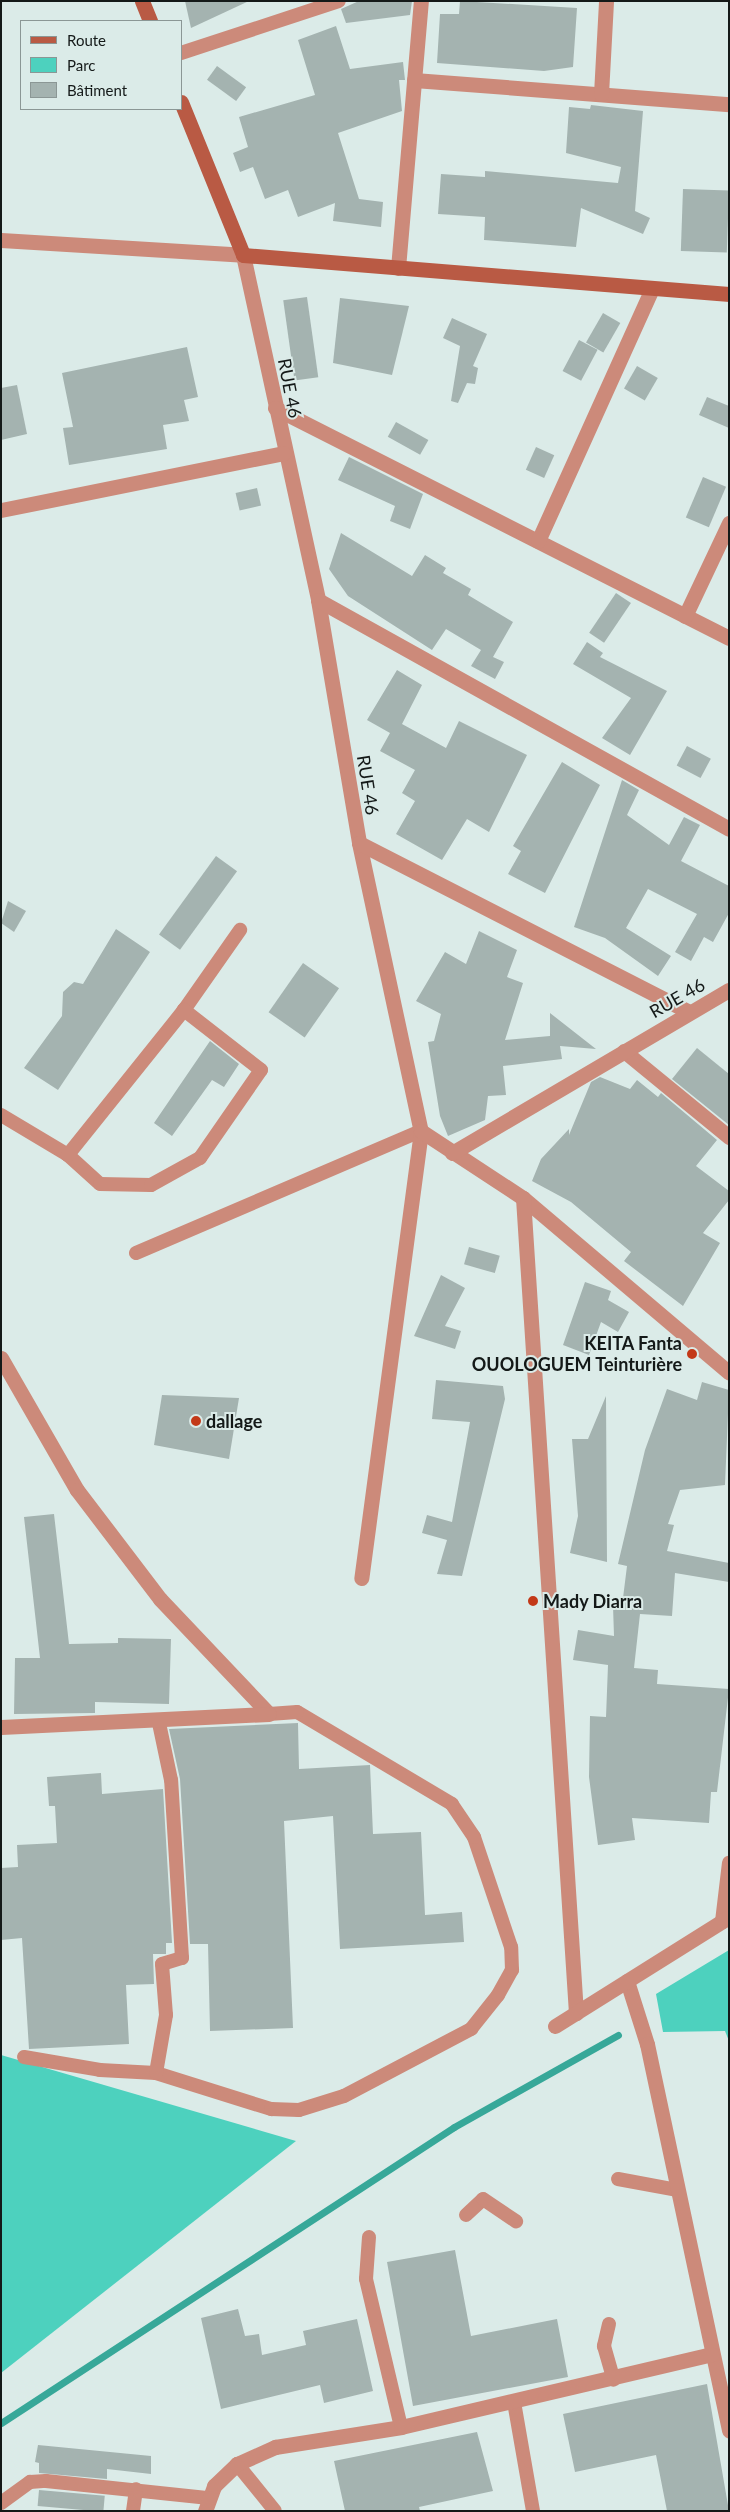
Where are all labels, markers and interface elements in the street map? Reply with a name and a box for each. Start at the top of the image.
legend [20,20,182,110]
text: Route [67,31,106,49]
text: Parc [67,56,96,74]
text: Bâtiment [67,81,127,99]
street label: RUE 46 [274,356,306,420]
street label: RUE 46 [353,754,383,816]
street label: RUE 46 [645,974,709,1022]
place label: KEITA Fanta OUOLOGUEM Teinturière [471,1333,682,1376]
marker: KEITA Fanta OUOLOGUEM Teinturière [686,1348,698,1360]
place label: dallage [206,1410,262,1432]
marker: dallage [190,1415,202,1427]
place label: Mady Diarra [543,1590,643,1612]
marker: Mady Diarra [527,1595,539,1607]

